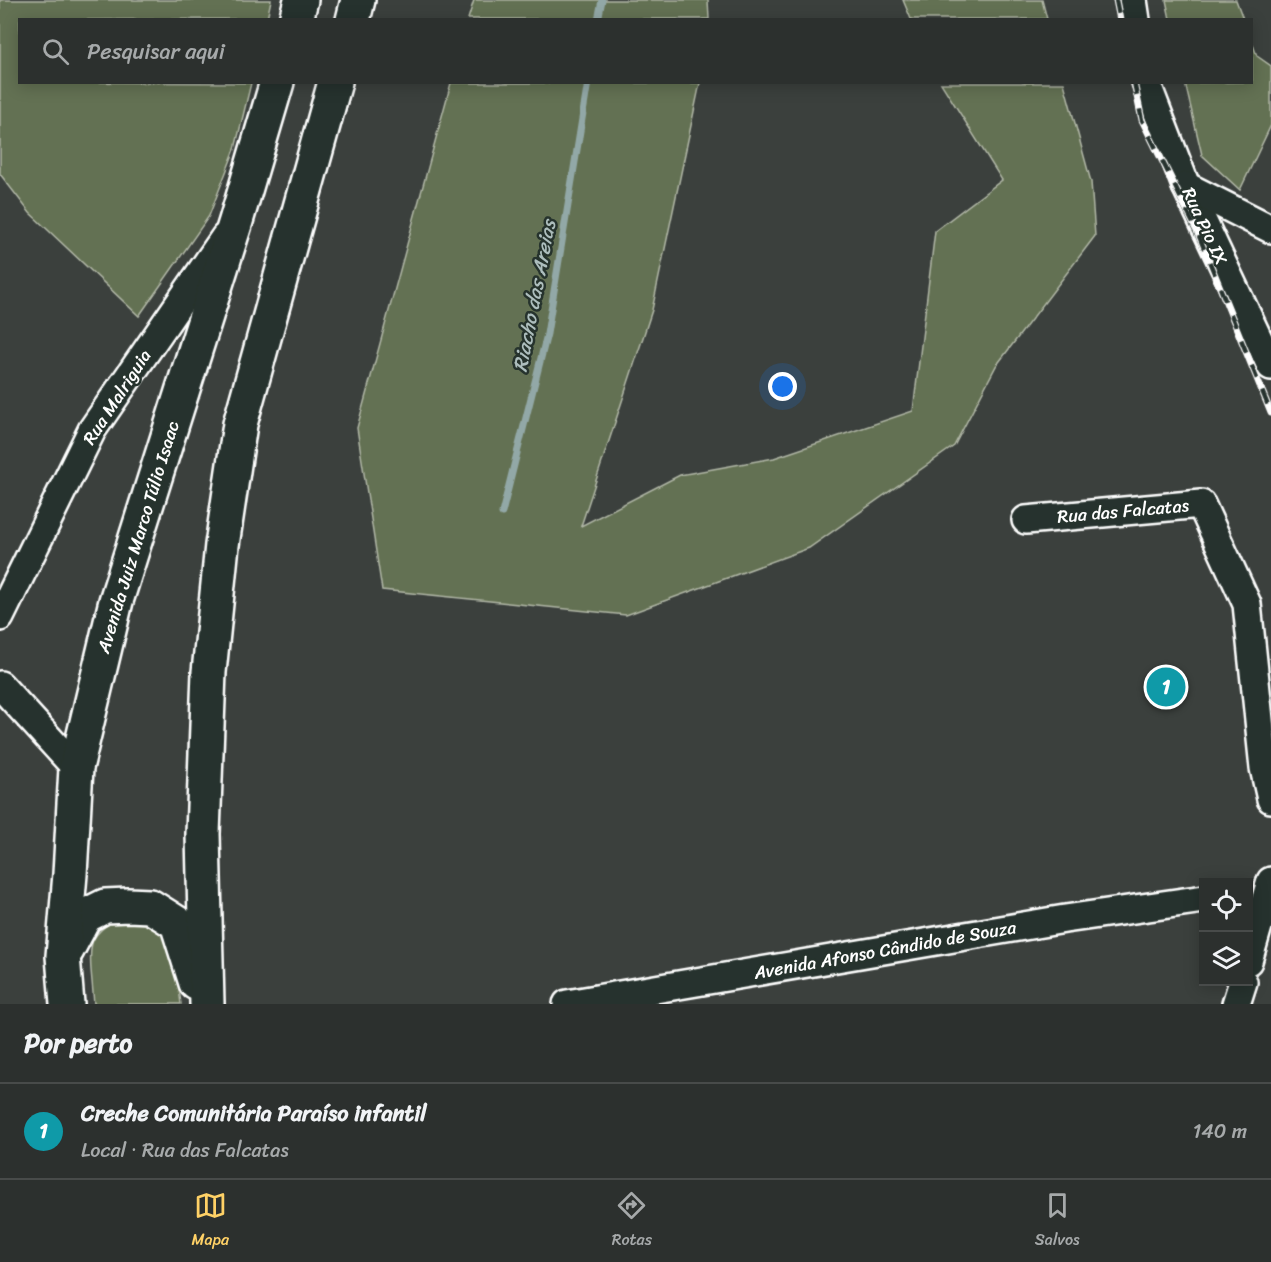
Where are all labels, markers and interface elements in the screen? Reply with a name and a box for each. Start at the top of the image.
search box [18,18,1253,84]
text: Pesquisar aqui [87,32,225,71]
icon: search [39,35,72,68]
street label: Rua Pio IX [1173,182,1237,270]
water label: Riacho das Areias [503,215,567,375]
street label: Rua Malriguia [74,343,160,451]
your location [768,372,797,401]
street label: Avenida Juiz Marco Túlio Isaac [87,417,189,658]
street label: Rua das Falcatas [1056,489,1191,533]
pin: 1 [1146,664,1186,710]
map controls [1199,878,1253,986]
button: locate [1199,878,1253,932]
street label: Avenida Afonso Cândido de Souza [750,911,1020,989]
button: layers [1199,932,1253,986]
text: Por perto [24,1020,132,1066]
text: Creche Comunitária Paraíso infantil [81,1094,426,1133]
text: 1 [39,1114,48,1149]
text: 140 m [1193,1114,1247,1149]
text: Local · Rua das Falcatas [81,1133,289,1168]
tab: Mapa [191,1189,229,1254]
tab: Rotas [612,1189,652,1254]
tab: Salvos [1035,1189,1080,1254]

